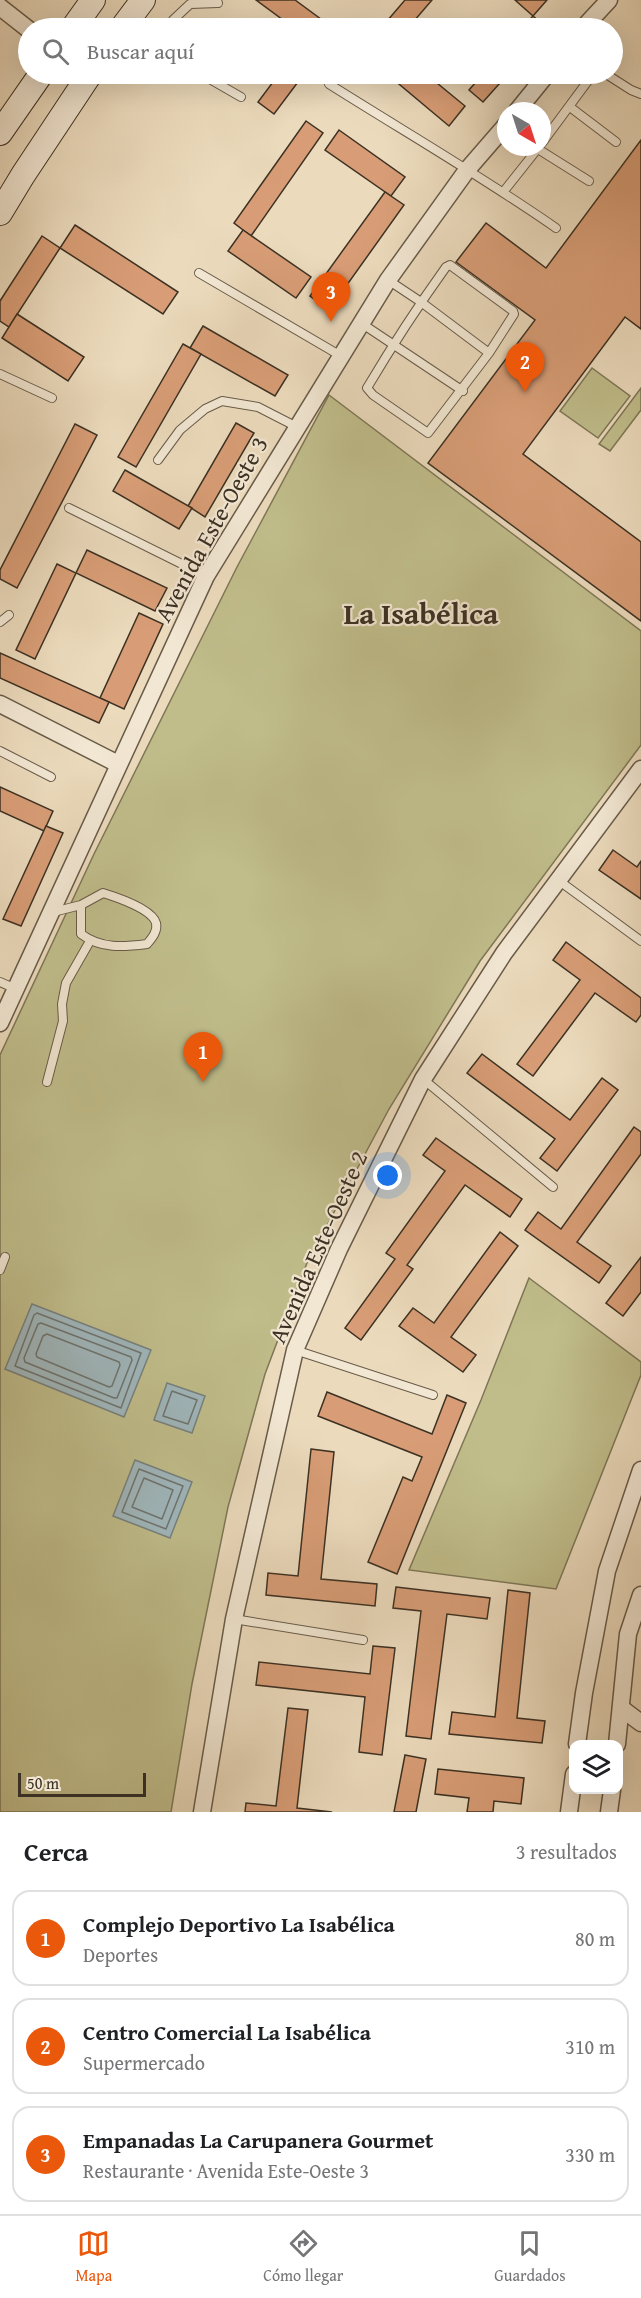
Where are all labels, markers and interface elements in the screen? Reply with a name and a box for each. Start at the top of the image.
search box [18,18,623,84]
icon: search [39,35,72,68]
text: Buscar aquí [87,35,194,67]
north arrow [497,102,551,156]
pin: 3 [312,272,350,322]
pin: 2 [506,342,544,392]
street label: Avenida Este-Oeste 3 [145,430,277,628]
district label: La Isabélica [344,591,499,635]
pin: 1 [184,1032,222,1082]
street label: Avenida Este-Oeste 2 [260,1145,376,1349]
your location [373,1161,402,1190]
map controls [569,1740,623,1794]
button: layers [569,1740,623,1794]
scale bar [18,1770,146,1798]
text: 50 m [27,1771,59,1795]
text: Cerca [24,1832,88,1871]
text: 3 resultados [516,1837,617,1866]
text: Complejo Deportivo La Isabélica [83,1908,395,1940]
text: 1 [40,1924,51,1953]
text: 80 m [575,1924,615,1953]
text: Deportes [83,1940,158,1969]
text: Centro Comercial La Isabélica [83,2016,371,2048]
text: 2 [40,2032,51,2061]
text: 310 m [565,2032,615,2061]
text: Supermercado [83,2048,205,2077]
text: Empanadas La Carupanera Gourmet [83,2124,433,2156]
text: 3 [40,2140,51,2169]
text: 330 m [565,2140,615,2169]
text: Restaurante · Avenida Este-Oeste 3 [83,2156,369,2185]
tab: Mapa [75,2227,112,2287]
tab: Cómo llegar [263,2227,343,2287]
tab: Guardados [494,2227,566,2287]

